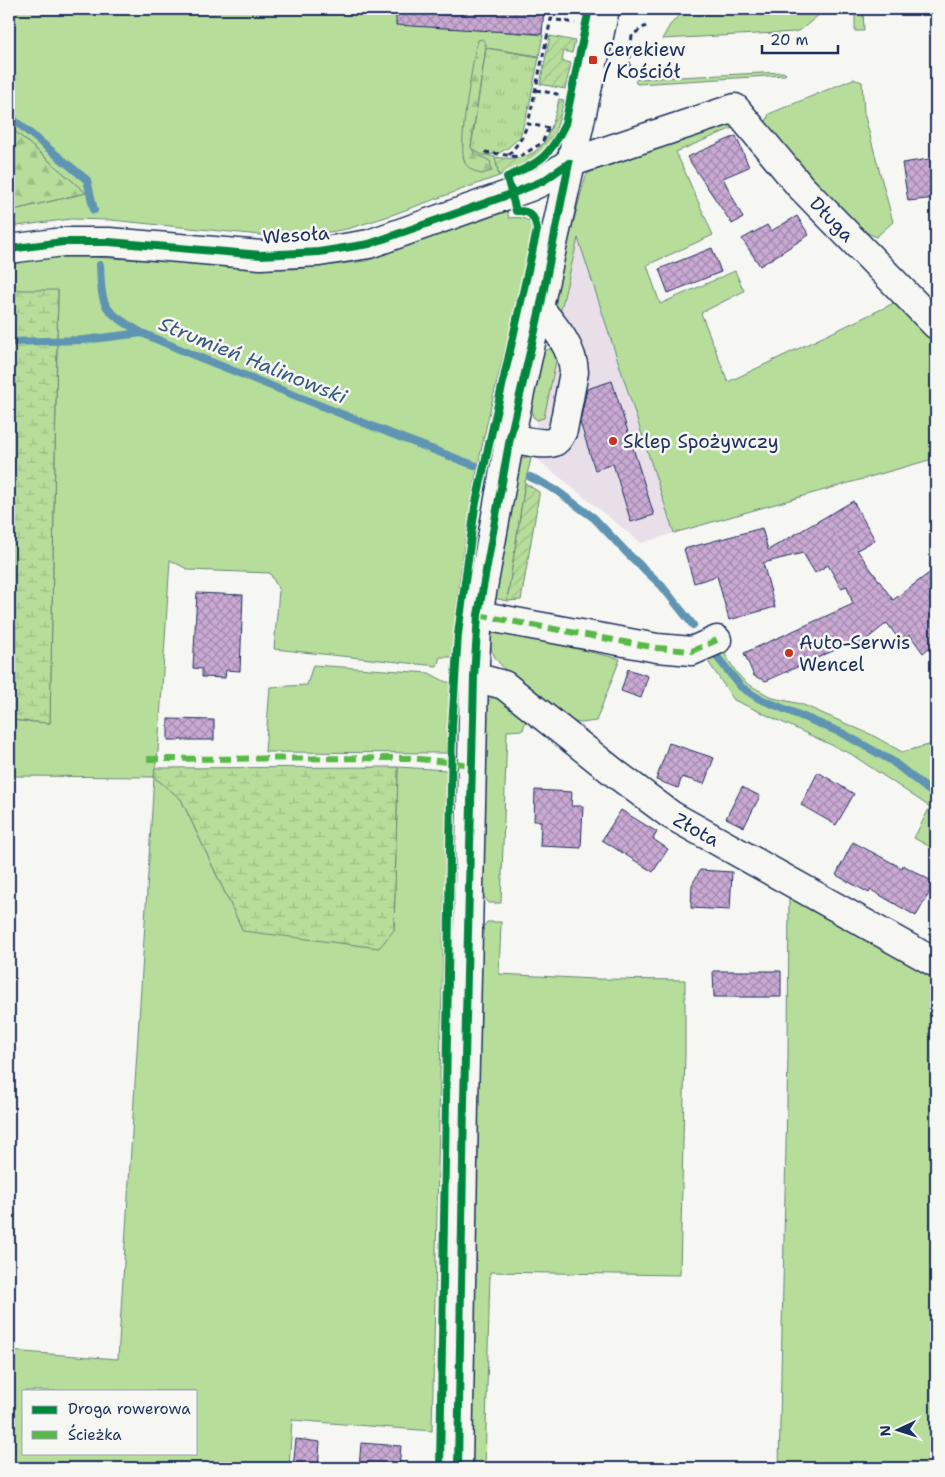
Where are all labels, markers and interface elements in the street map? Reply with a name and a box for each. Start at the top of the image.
scale bar [762,22,839,54]
text: 20 m [770,30,809,50]
place label: Cerekiew / Kościół [603,37,686,84]
marker: Cerekiew / Kościół [587,54,599,66]
street label: Długa [804,191,860,247]
street label: Wesoła [262,220,330,250]
water label: Strumień Halinowski [155,310,351,410]
place label: Sklep Spożywczy [623,429,779,454]
marker: Sklep Spożywczy [607,435,619,447]
place label: Auto-Serwis Wencel [799,630,910,677]
marker: Auto-Serwis Wencel [783,647,795,659]
street label: Złota [669,806,724,852]
legend [22,1390,198,1454]
text: Droga rowerowa [68,1399,191,1419]
north arrow [872,1404,922,1454]
text: Ścieżka [68,1424,122,1445]
text: N [876,1425,894,1437]

